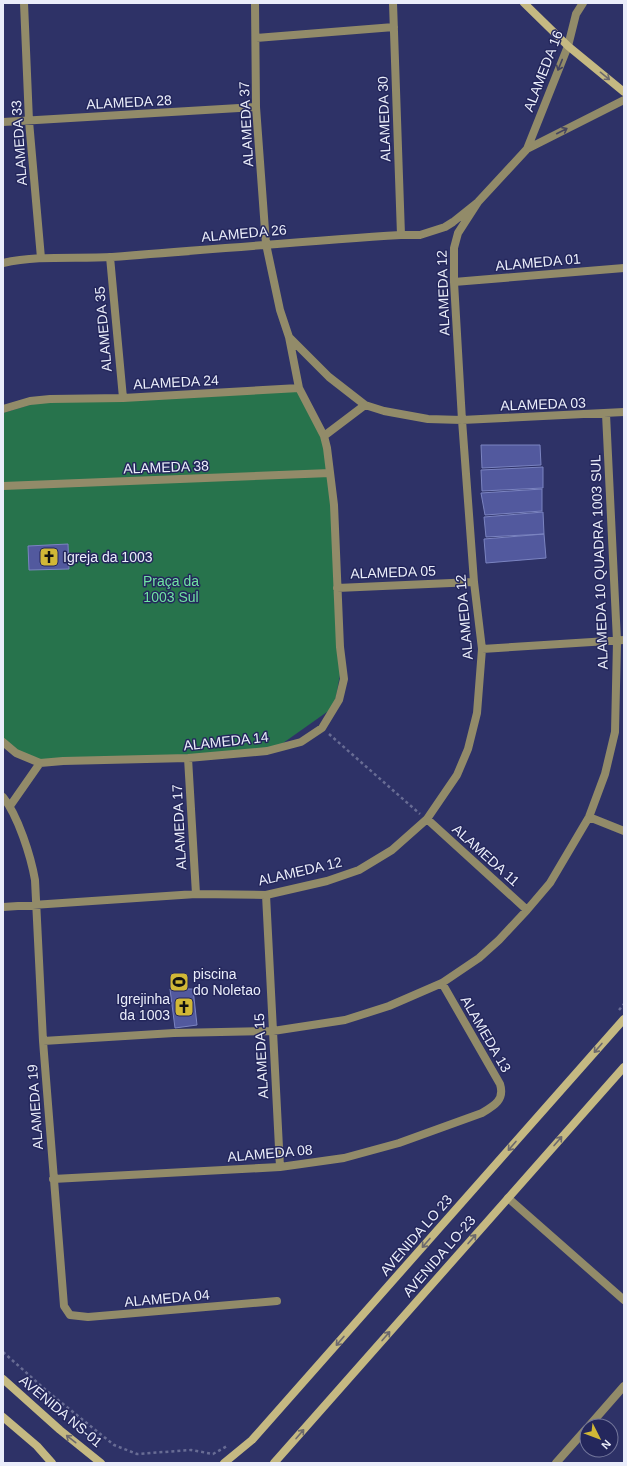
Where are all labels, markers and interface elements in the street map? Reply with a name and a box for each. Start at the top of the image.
street label: ALAMEDA 16 [520,28,566,114]
one-way arrow [556,59,564,71]
one-way arrow [600,72,610,81]
street label: ALAMEDA 30 [375,76,393,162]
street label: ALAMEDA 37 [236,81,256,167]
street label: ALAMEDA 28 [86,92,172,112]
street label: ALAMEDA 33 [8,100,30,186]
one-way arrow [555,127,567,134]
street label: ALAMEDA 26 [201,221,288,245]
street label: ALAMEDA 12 [434,250,452,336]
street label: ALAMEDA 01 [495,250,582,274]
street label: ALAMEDA 35 [91,285,115,372]
street label: ALAMEDA 24 [133,372,219,392]
street label: ALAMEDA 03 [500,395,586,413]
street label: ALAMEDA 10 QUADRA 1003 SUL [587,454,611,670]
street label: ALAMEDA 38 [123,458,209,476]
church icon: Igreja da 1003 [38,546,60,568]
place label: Igreja da 1003 [63,549,153,565]
street label: ALAMEDA 05 [350,563,436,581]
park label: Praça da 1003 Sul [143,573,199,605]
street label: ALAMEDA 12 [452,573,476,660]
street label: ALAMEDA 14 [183,729,270,753]
street label: ALAMEDA 17 [169,784,189,870]
street label: ALAMEDA 11 [449,821,523,889]
street label: ALAMEDA 12 [256,854,344,888]
place label: piscina do Noletao [193,966,261,998]
sports icon: piscina do Noletao [168,971,190,993]
place label: Igrejinha da 1003 [116,991,170,1023]
street label: ALAMEDA 13 [458,993,514,1075]
church icon: Igrejinha da 1003 [173,996,195,1018]
street label: ALAMEDA 15 [251,1013,271,1099]
one-way arrow [594,1043,603,1054]
street label: ALAMEDA 19 [24,1064,46,1150]
one-way arrow [553,1136,562,1147]
street label: ALAMEDA 08 [227,1141,314,1165]
one-way arrow [507,1141,517,1151]
street label: AVENIDA LO 23 [377,1191,456,1279]
street label: AVENIDA LO-23 [399,1212,479,1300]
one-way arrow [467,1234,476,1244]
one-way arrow [421,1238,431,1248]
street label: ALAMEDA 04 [124,1286,211,1310]
one-way arrow [381,1331,390,1341]
one-way arrow [335,1335,344,1346]
street label: AVENIDA NS-01 [16,1372,106,1450]
north arrow [579,1418,619,1458]
one-way arrow [295,1428,304,1439]
one-way arrow [65,1434,76,1443]
text: N [599,1438,614,1452]

